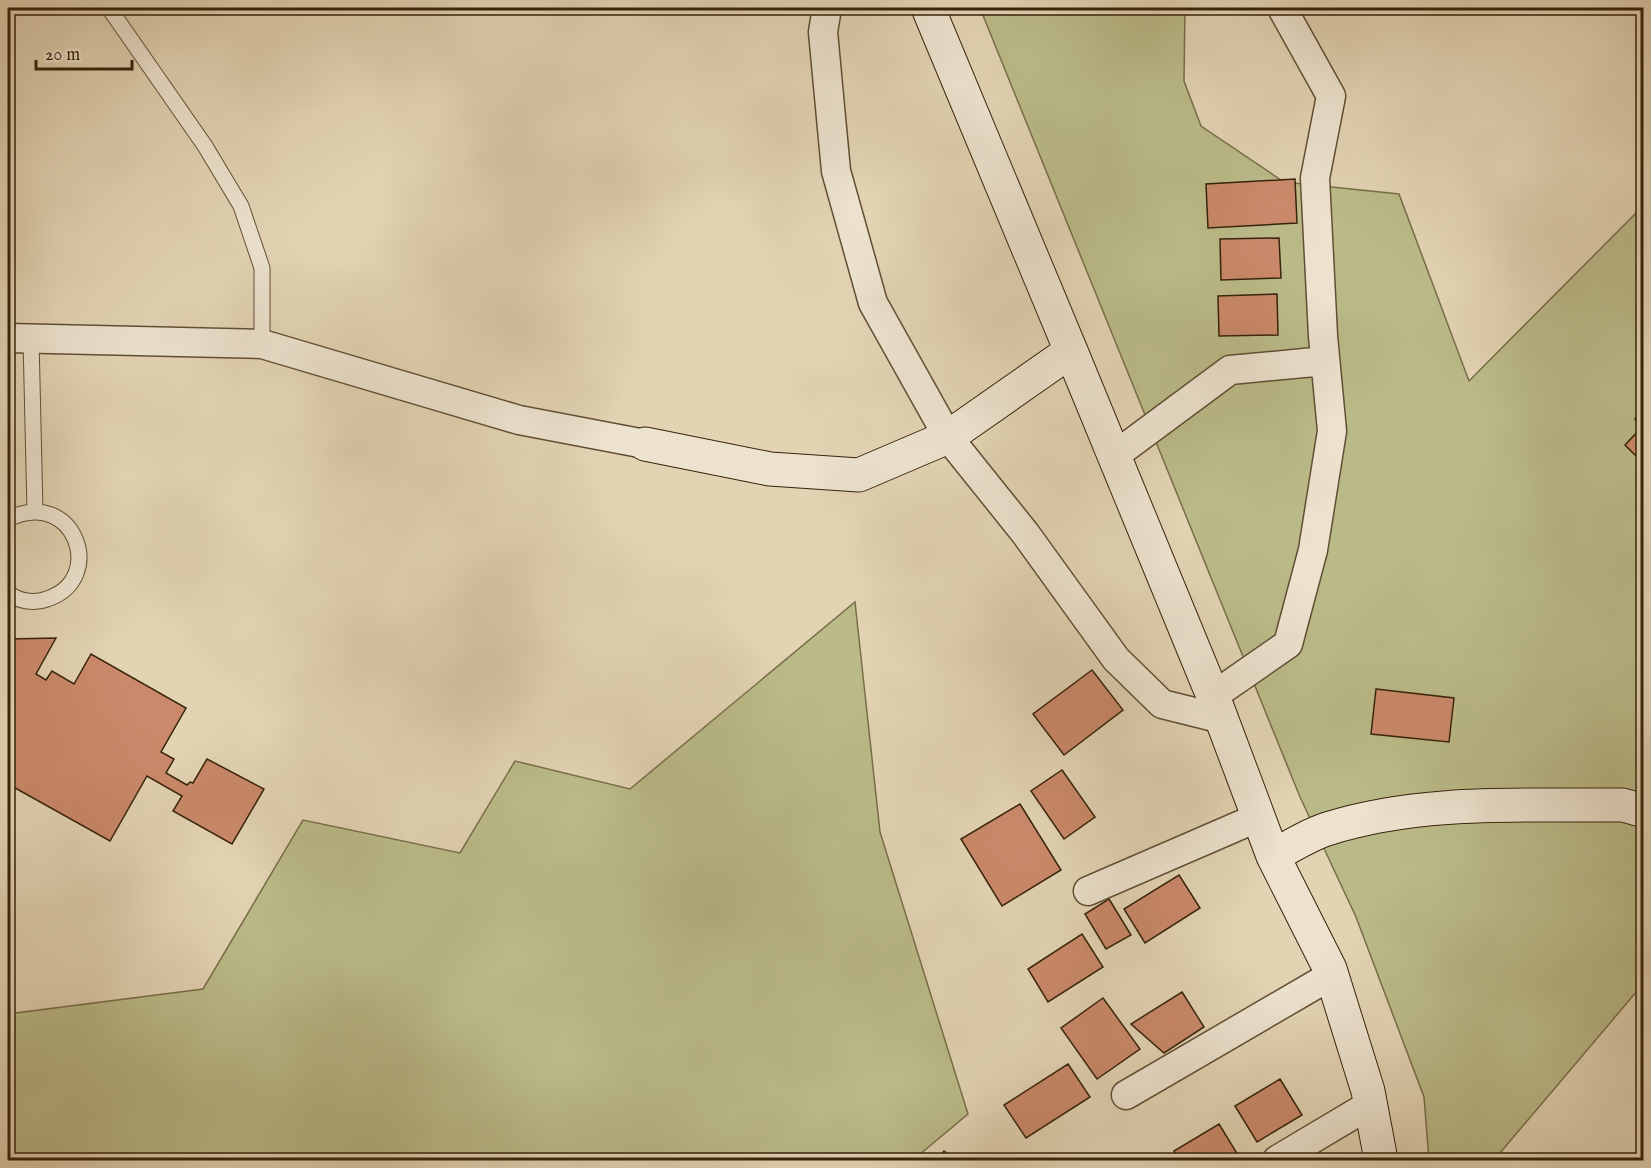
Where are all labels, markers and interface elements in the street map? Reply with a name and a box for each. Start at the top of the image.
scale bar [36,33,132,71]
text: 20 m [45,44,80,67]

